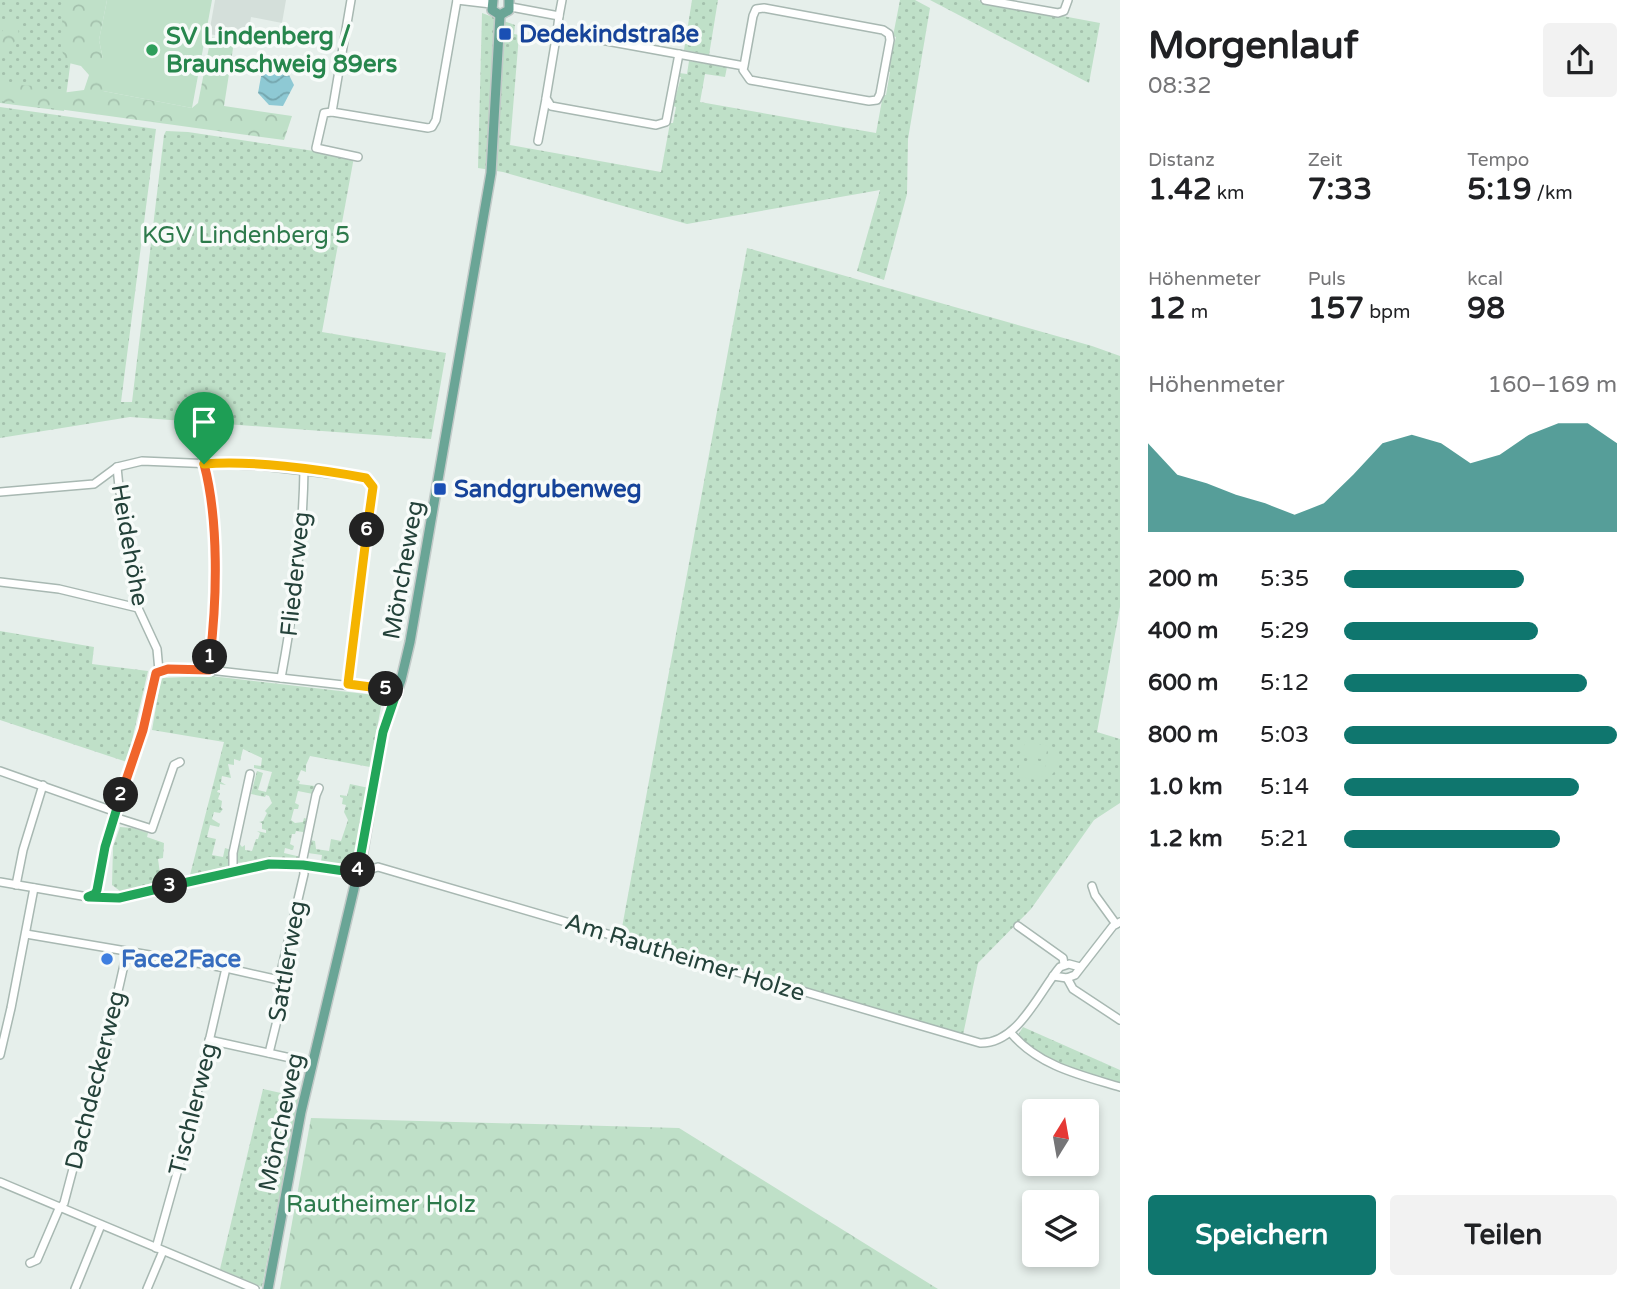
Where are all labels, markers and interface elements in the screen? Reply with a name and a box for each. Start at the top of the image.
place label: Dedekindstraße [519,20,700,49]
place label: SV Lindenberg / Braunschweig 89ers [166,22,397,79]
text: Morgenlauf [1148,23,1358,69]
button: share [1543,23,1617,97]
marker: Dedekindstraße [497,26,513,42]
marker: SV Lindenberg / Braunschweig 89ers [144,42,160,58]
text: 08:32 [1148,72,1212,100]
text: Distanz [1148,149,1215,171]
text: Zeit [1308,149,1343,171]
text: Tempo [1467,149,1529,171]
text: 1.42 [1148,171,1212,208]
text: 7:33 [1308,171,1372,208]
text: 5:19 [1467,171,1532,208]
text: km [1212,182,1244,204]
text: /km [1532,182,1573,204]
park label: KGV Lindenberg 5 [142,221,350,250]
text: Höhenmeter [1148,268,1261,290]
text: Puls [1308,268,1346,290]
text: kcal [1467,268,1503,290]
text: 12 [1148,290,1186,327]
text: 157 [1308,290,1364,327]
text: 98 [1467,290,1505,327]
text: m [1186,301,1208,323]
text: bpm [1364,301,1411,323]
text: Höhenmeter [1148,371,1285,399]
text: 160–169 m [1488,371,1617,399]
pin [174,392,234,464]
icon: arrive [185,403,223,441]
place label: Sandgrubenweg [454,475,642,504]
marker: Sandgrubenweg [432,481,448,497]
street label: Heidehöhe [105,482,155,608]
street label: Möncheweg [377,498,430,642]
street label: Fliederweg [275,510,316,638]
pin: 6 [350,512,384,548]
text: 6 [361,518,372,540]
text: 200 m [1148,565,1218,593]
text: 5:35 [1260,565,1309,593]
text: 400 m [1148,617,1218,645]
text: 5:29 [1260,617,1309,645]
pin: 1 [192,640,228,674]
text: 1 [204,645,215,667]
text: 600 m [1148,669,1218,697]
text: 5:12 [1260,669,1309,697]
pin: 5 [368,672,404,706]
text: 5 [380,677,391,699]
text: 800 m [1148,721,1218,749]
text: 5:03 [1260,721,1309,749]
text: 1.0 km [1148,773,1223,801]
text: 5:14 [1260,773,1309,801]
pin: 2 [104,778,138,812]
text: 2 [115,783,126,805]
text: 1.2 km [1148,825,1223,853]
text: 5:21 [1260,825,1309,853]
pin: 4 [340,852,376,888]
text: 4 [352,858,363,880]
pin: 3 [152,868,188,903]
text: 3 [164,874,175,896]
street label: Sattlerweg [263,898,312,1024]
street label: Am Rautheimer Holze [561,907,808,1008]
place label: Face2Face [121,945,242,974]
marker: Face2Face [99,951,115,967]
street label: Dachdeckerweg [59,988,132,1173]
street label: Tischlerweg [163,1040,224,1178]
street label: Möncheweg [253,1050,310,1194]
north arrow [1022,1099,1099,1176]
map controls [1022,1099,1099,1267]
park label: Rautheimer Holz [286,1190,476,1219]
button: layers [1022,1190,1099,1267]
button: Speichern [1148,1195,1376,1275]
button: Teilen [1390,1195,1617,1275]

